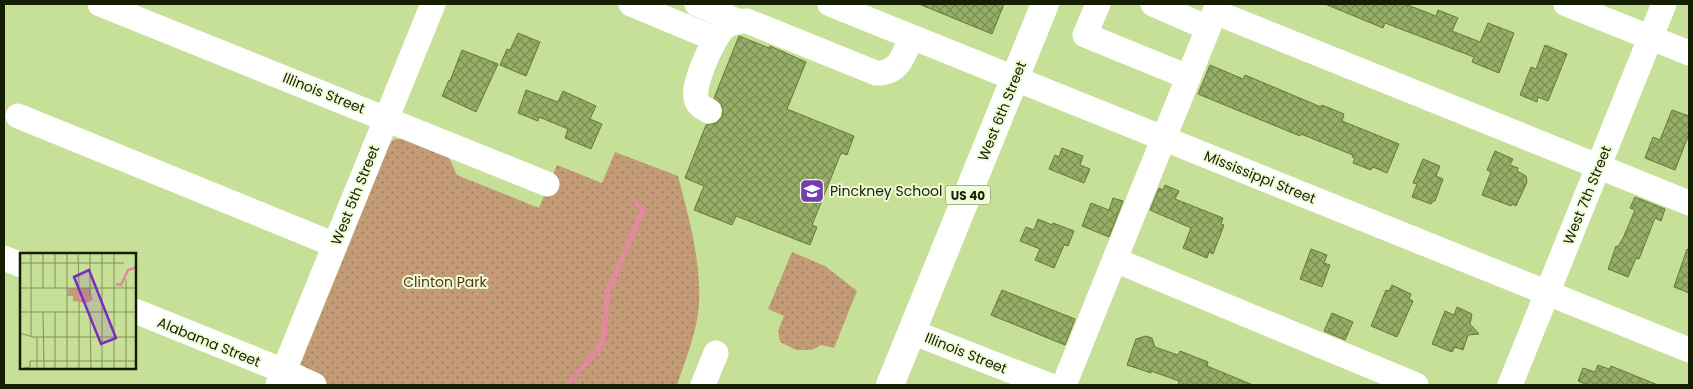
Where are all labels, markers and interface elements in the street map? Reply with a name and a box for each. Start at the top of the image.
street label: West 6th Street [973,58,1031,164]
street label: Illinois Street [280,67,368,119]
street label: West 5th Street [326,142,384,248]
street label: West 7th Street [1558,143,1616,247]
street label: Mississippi Street [1201,145,1319,209]
school or university icon: Pinckney School [799,178,825,204]
place label: Pinckney School [830,181,943,201]
road number: US 40 [946,186,990,204]
inset map [20,253,136,369]
park label: Clinton Park [403,272,487,292]
street label: Alabama Street [154,312,264,372]
street label: Illinois Street [922,327,1010,379]

